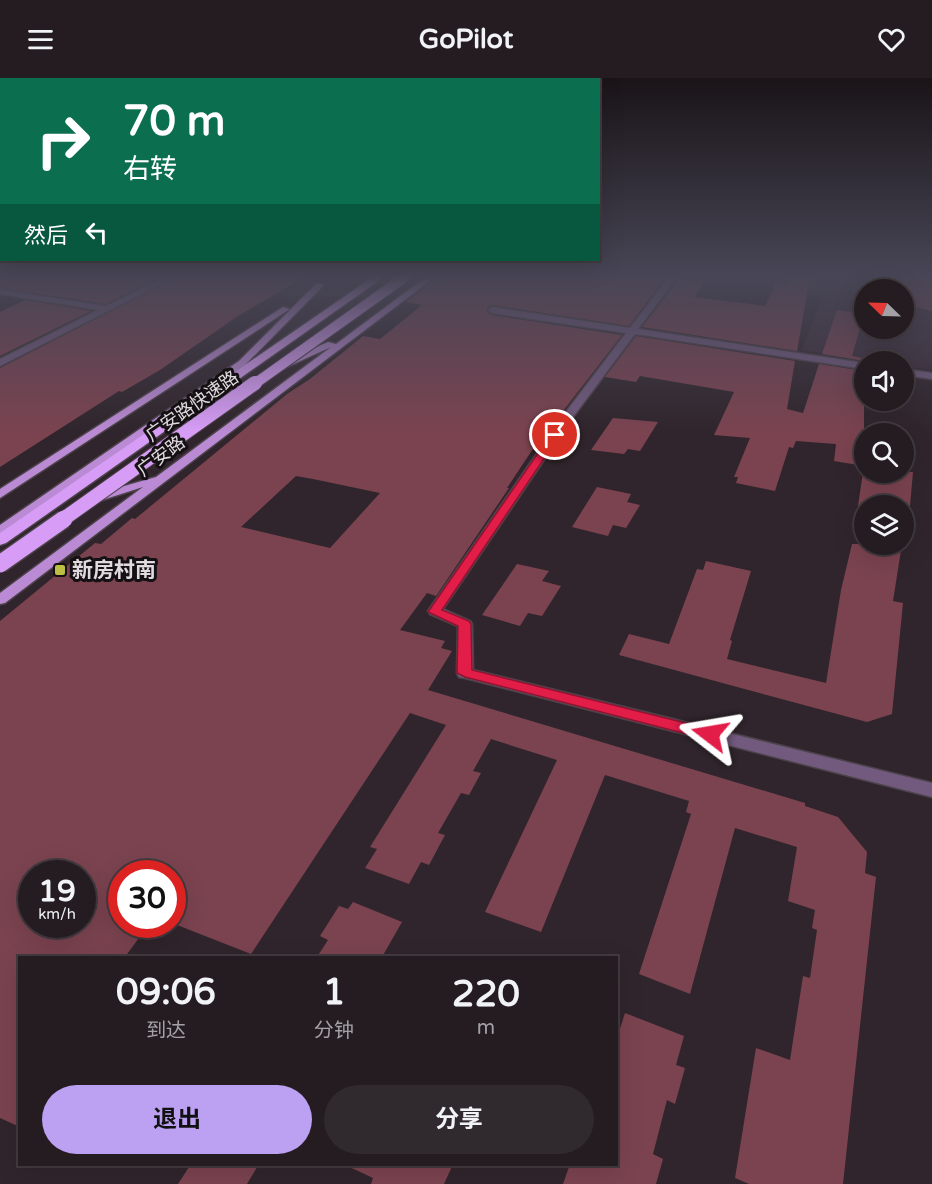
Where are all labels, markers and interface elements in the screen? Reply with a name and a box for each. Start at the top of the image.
icon: menu [24,23,57,56]
text: GoPilot [419,23,513,56]
icon: heart [875,23,908,56]
text: 70 m [123,96,225,147]
icon: right [24,102,102,180]
text: 右转 [123,153,177,186]
icon: left [80,216,113,249]
text: 然后 [24,223,68,249]
north arrow [854,279,914,339]
map controls [854,279,914,555]
button: sound [854,351,914,411]
street label: 广安路快速路 [141,366,243,446]
pin [529,409,580,460]
icon: arrive [538,418,571,451]
button: search [854,423,914,483]
street label: 广安路 [133,431,189,481]
button: layers [854,495,914,555]
place label: 新房村南 [72,558,156,583]
marker: 新房村南 [53,563,67,577]
position arrow [678,702,742,766]
speed limit sign: 30 [108,860,186,938]
text: 19 [38,873,76,910]
text: km/h [38,905,76,923]
text: 09:06 [116,971,216,1014]
text: 1 [323,971,345,1014]
text: 220 [452,973,520,1016]
text: m [477,1016,495,1040]
text: 到达 [146,1019,186,1043]
text: 分钟 [314,1019,354,1043]
button: 退出 [42,1085,312,1154]
button: 分享 [324,1085,594,1154]

